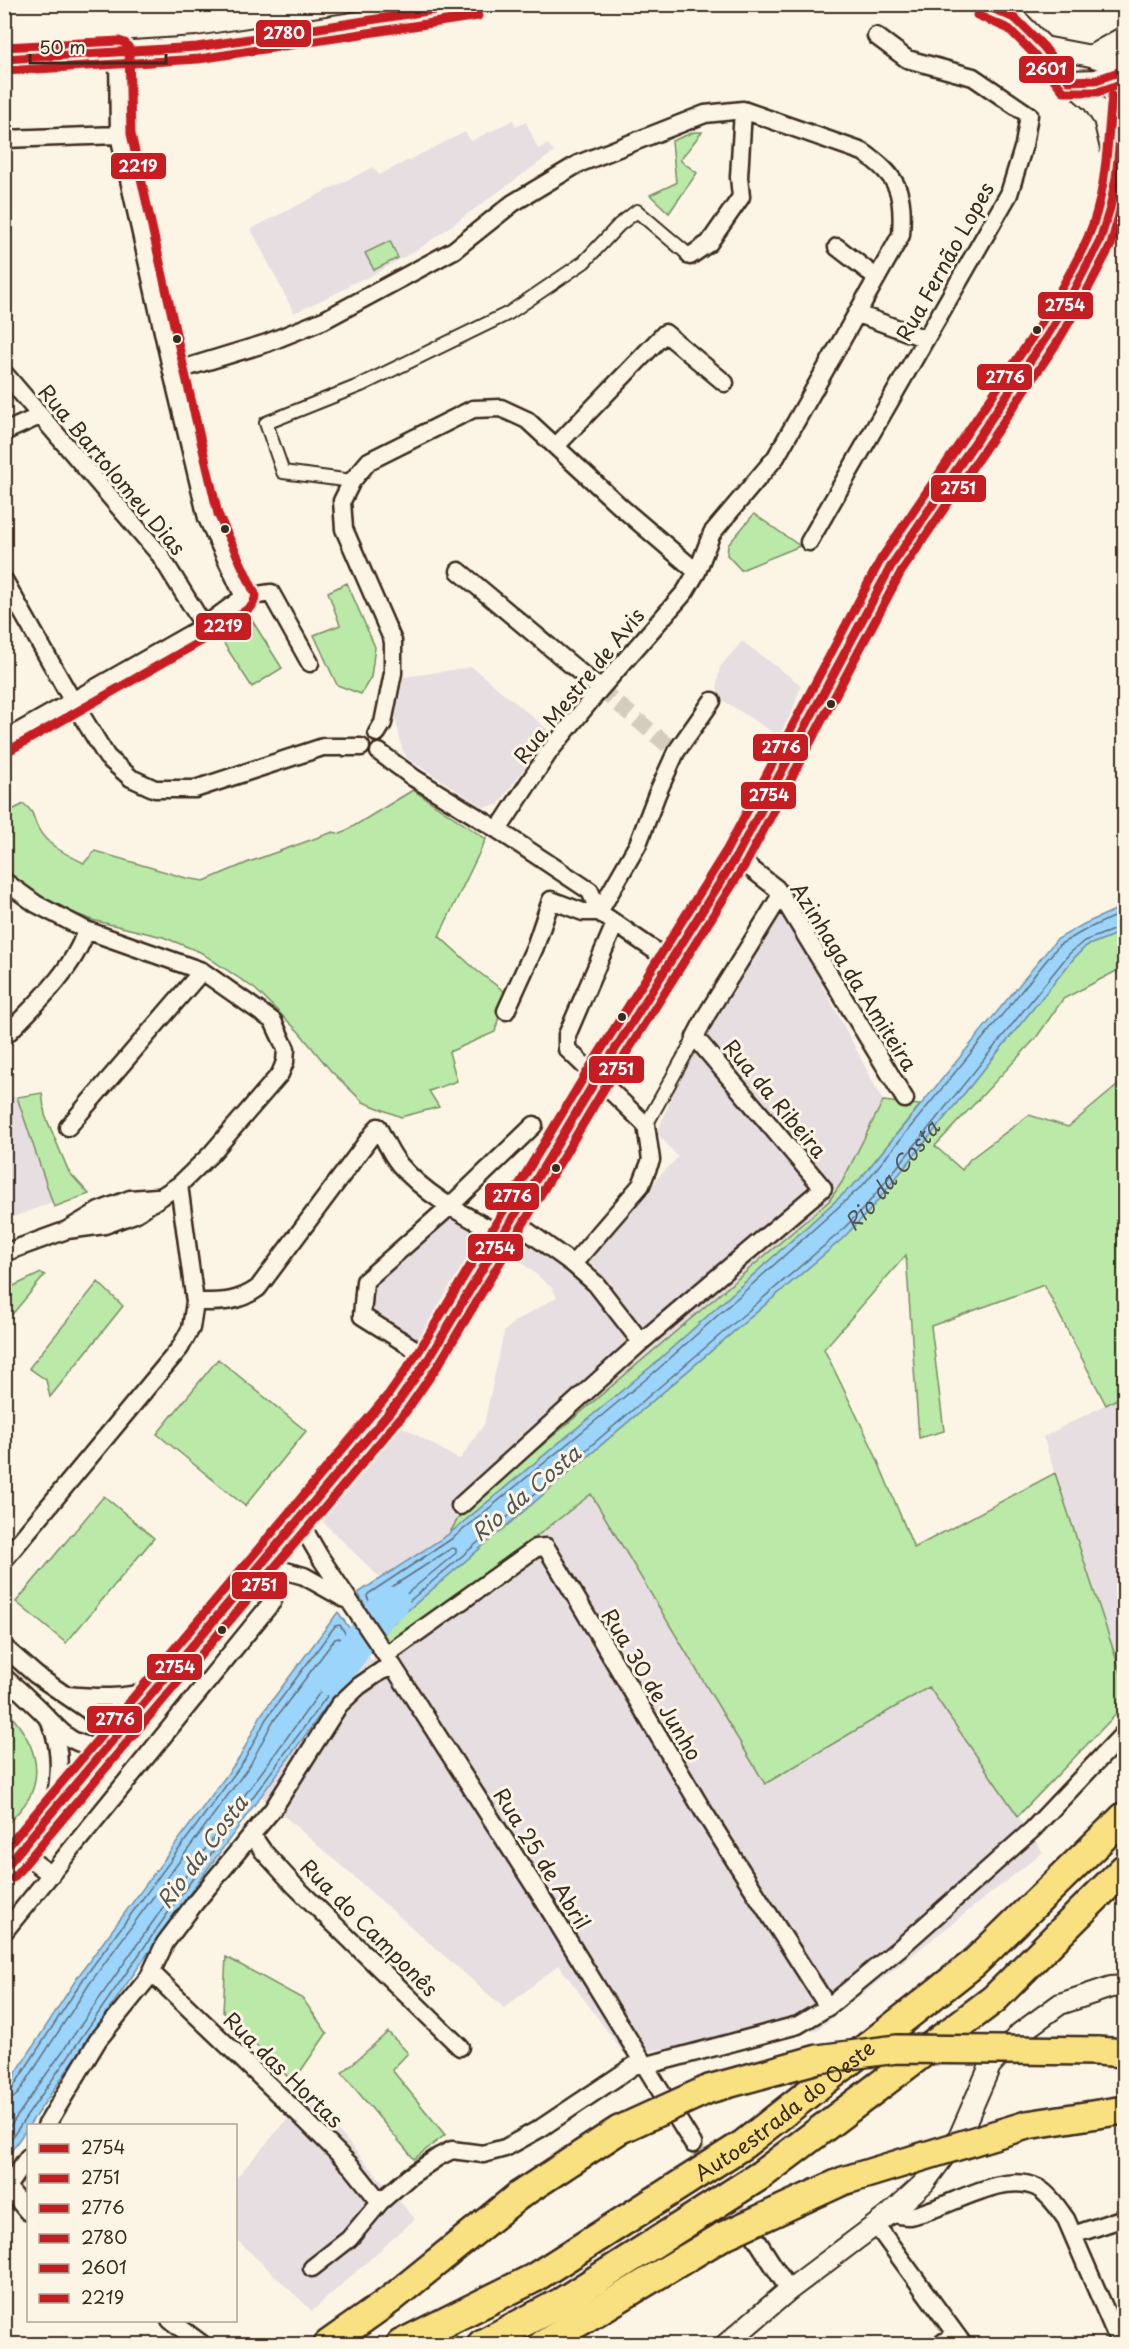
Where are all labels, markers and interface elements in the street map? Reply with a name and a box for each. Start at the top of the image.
line badge: 2780 [255,19,312,48]
text: 2780 [263,20,305,44]
scale bar [30,27,166,65]
text: 50 m [39,33,86,60]
line badge: 2601 [1018,55,1075,84]
text: 2601 [1025,56,1067,80]
line badge: 2219 [110,152,167,180]
text: 2219 [119,153,157,177]
street label: Rua Fernão Lopes [887,175,1001,347]
line badge: 2754 [1037,291,1094,320]
text: 2754 [1045,292,1085,316]
unlabelled marker [1031,324,1043,336]
unlabelled marker [171,333,183,345]
line badge: 2776 [976,363,1033,391]
text: 2776 [985,364,1025,388]
street label: Rua Bartolomeu Dias [32,376,194,562]
line badge: 2751 [930,474,987,503]
text: 2751 [940,475,976,499]
unlabelled marker [219,523,231,535]
street label: Rua Mestre de Avis [505,600,651,770]
line badge: 2219 [195,612,252,641]
text: 2219 [204,613,242,637]
unlabelled marker [825,698,837,710]
line badge: 2776 [752,733,809,762]
text: 2776 [761,734,801,758]
line badge: 2754 [740,781,797,810]
text: 2754 [749,782,789,806]
street label: Azinhaga da Amiteira [784,875,927,1077]
unlabelled marker [616,1011,628,1023]
street label: Rua da Ribeira [717,1031,836,1165]
line badge: 2751 [588,1055,645,1084]
text: 2751 [598,1056,634,1080]
water label: Rio da Costa [835,1111,947,1237]
unlabelled marker [550,1162,562,1174]
line badge: 2776 [484,1182,540,1211]
text: 2776 [492,1183,532,1207]
line badge: 2754 [467,1233,524,1262]
text: 2754 [475,1235,515,1259]
water label: Rio da Costa [463,1435,588,1548]
line badge: 2751 [231,1571,288,1600]
text: 2751 [241,1572,277,1596]
street label: Rua 30 de Junho [595,1602,711,1766]
unlabelled marker [216,1624,228,1636]
line badge: 2754 [146,1653,203,1681]
text: 2754 [155,1654,195,1678]
line badge: 2776 [86,1705,143,1734]
text: 2776 [95,1706,135,1730]
street label: Rua 25 de Abril [487,1781,599,1935]
water label: Rio da Costa [147,1786,255,1915]
street label: Rua do Camponês [294,1851,446,2003]
street label: Rua das Hortas [217,2004,351,2134]
street label: Autoestrada do Oeste [687,2031,881,2188]
legend [27,2124,237,2322]
text: 2754 [81,2133,125,2160]
text: 2751 [81,2163,120,2190]
text: 2776 [81,2193,125,2220]
text: 2780 [81,2223,127,2250]
text: 2601 [81,2253,127,2280]
text: 2219 [81,2283,124,2310]

